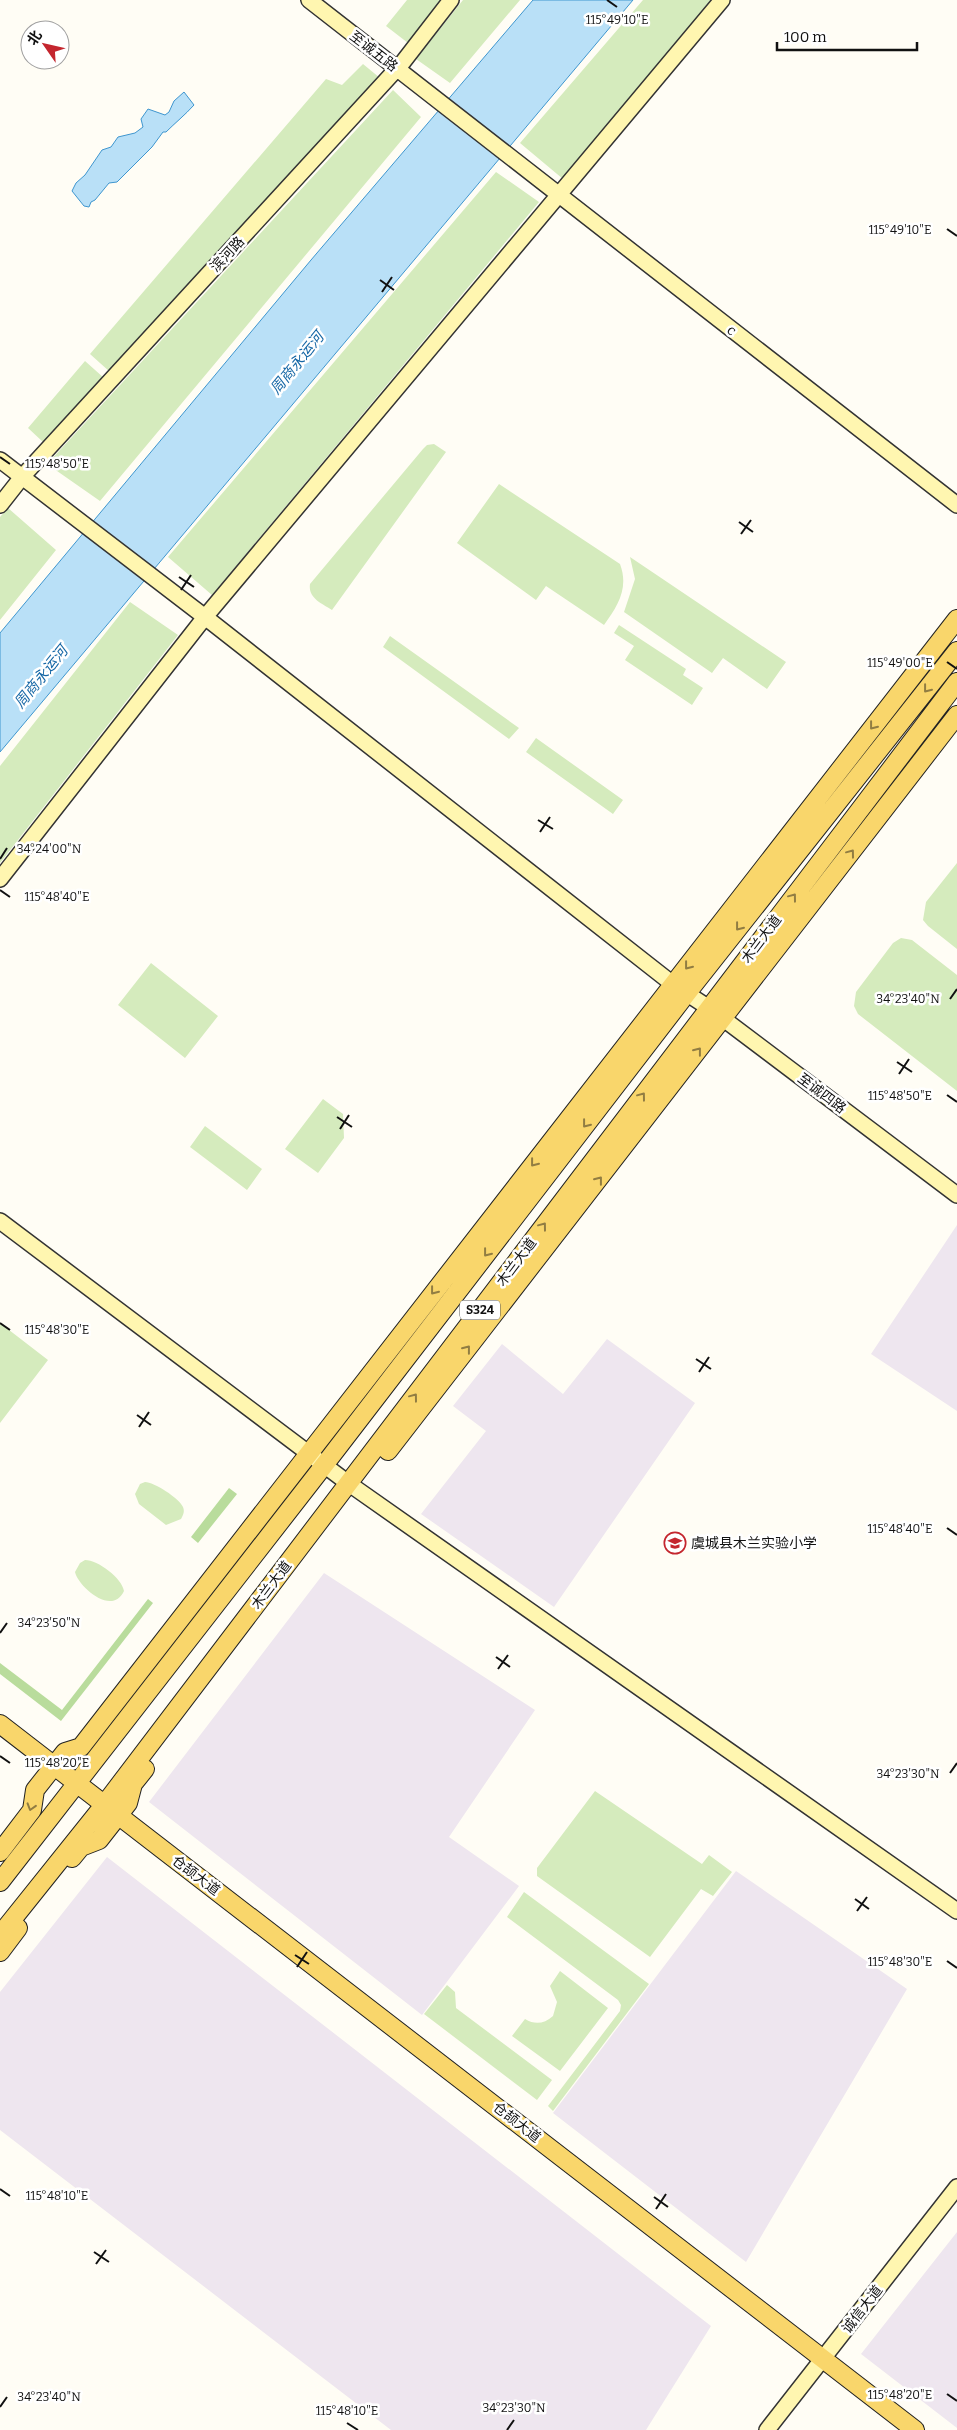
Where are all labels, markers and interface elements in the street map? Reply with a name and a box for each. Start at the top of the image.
text: 115°49'10"E [586,13,648,27]
north arrow [20,20,70,70]
scale bar [777,20,917,52]
text: 北 [24,27,46,49]
street label: 至诚五路 [346,27,401,75]
text: 100 m [784,28,827,46]
text: 115°49'10"E [869,223,931,237]
street label: 滨河路 [207,233,248,275]
street label: c [724,321,740,339]
water label: 周商永运河 [266,326,329,398]
text: 115°48'50"E [25,457,89,471]
water label: 周商永运河 [10,640,73,712]
text: 115°49'00"E [867,656,933,670]
one-way arrow [924,683,932,692]
one-way arrow [870,720,878,729]
text: 34°24'00"N [17,842,82,856]
one-way arrow [845,850,853,859]
text: 115°48'40"E [25,890,89,904]
one-way arrow [787,893,796,903]
street label: 木兰大道 [738,912,785,967]
one-way arrow [737,921,745,930]
one-way arrow [685,960,694,970]
text: 34°23'40"N [876,992,940,1006]
one-way arrow [693,1048,702,1057]
street label: 至诚四路 [794,1070,849,1117]
text: 115°48'50"E [868,1089,932,1103]
one-way arrow [636,1093,644,1102]
one-way arrow [584,1118,592,1127]
one-way arrow [532,1157,540,1166]
one-way arrow [593,1177,601,1186]
one-way arrow [538,1223,546,1232]
street label: 木兰大道 [493,1235,540,1290]
one-way arrow [485,1247,493,1256]
one-way arrow [432,1285,440,1294]
road number: S324 [460,1300,500,1320]
text: 115°48'30"E [25,1323,89,1337]
one-way arrow [461,1346,470,1355]
one-way arrow [408,1394,416,1403]
text: 115°48'40"E [868,1522,932,1536]
school or university icon: 虞城县木兰实验小学 [663,1531,687,1555]
place label: 虞城县木兰实验小学 [691,1535,817,1552]
street label: 木兰大道 [248,1558,295,1613]
text: 34°23'50"N [18,1616,81,1630]
text: 115°48'20"E [25,1756,89,1770]
text: 34°23'30"N [876,1767,940,1781]
one-way arrow [26,1802,36,1811]
street label: 仓颉大道 [168,1852,223,1899]
text: 115°48'30"E [868,1955,932,1969]
street label: 仓颉大道 [489,2098,544,2146]
text: 115°48'10"E [26,2189,88,2203]
street label: 诚信大道 [838,2282,886,2337]
text: 115°48'20"E [868,2388,932,2402]
text: 34°23'40"N [17,2390,81,2404]
text: 34°23'30"N [482,2401,546,2415]
text: 115°48'10"E [316,2404,378,2418]

